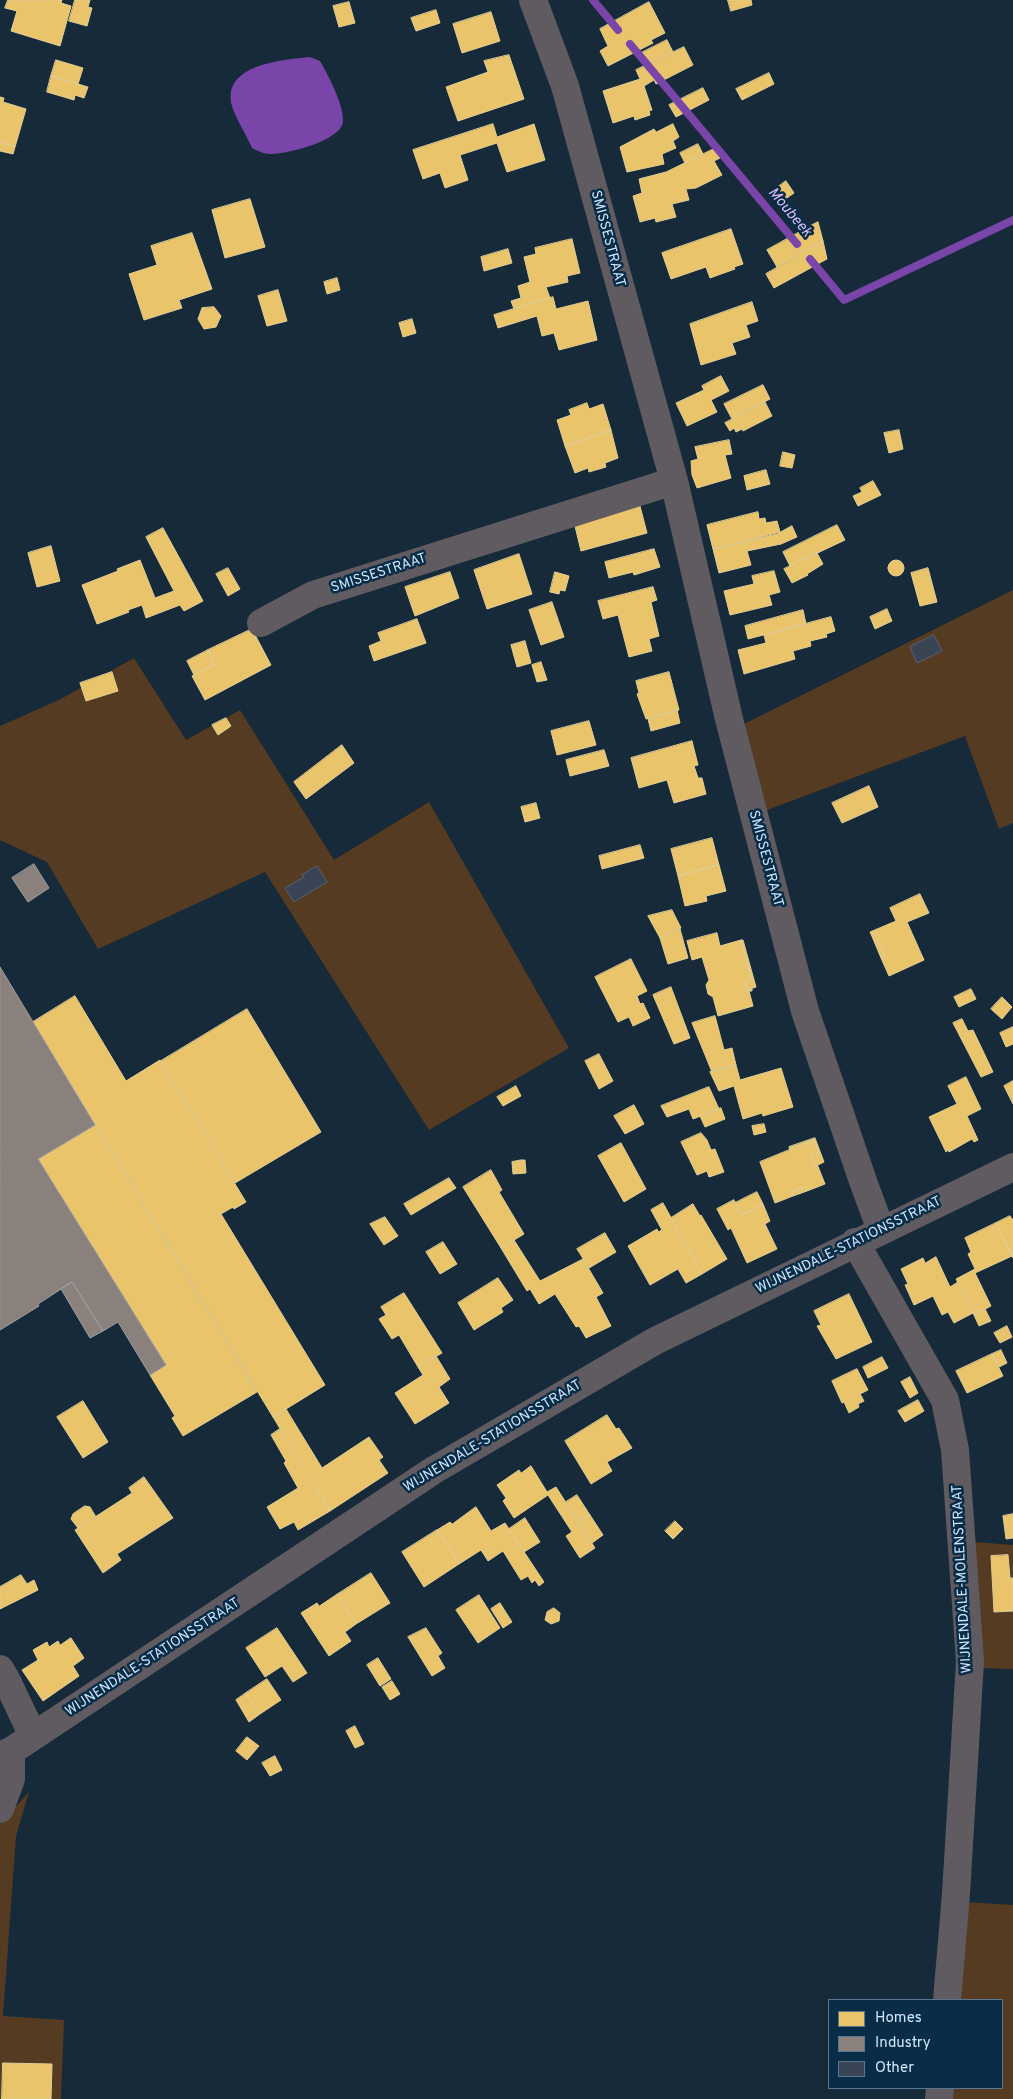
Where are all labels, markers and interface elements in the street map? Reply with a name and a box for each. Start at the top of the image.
water label: Moubeek [763,185,815,241]
street label: SMISSESTRAAT [586,189,628,289]
street label: SMISSESTRAAT [329,551,429,597]
street label: SMISSESTRAAT [744,809,786,909]
street label: WIJNENDALE-STATIONSSTRAAT [753,1194,945,1298]
street label: WIJNENDALE-STATIONSSTRAAT [401,1377,585,1497]
street label: WIJNENDALE-MOLENSTRAAT [950,1484,976,1674]
street label: WIJNENDALE-STATIONSSTRAAT [63,1595,243,1721]
legend [828,1999,1003,2089]
text: Homes [875,2009,922,2028]
text: Industry [875,2034,931,2053]
text: Other [875,2059,914,2078]

